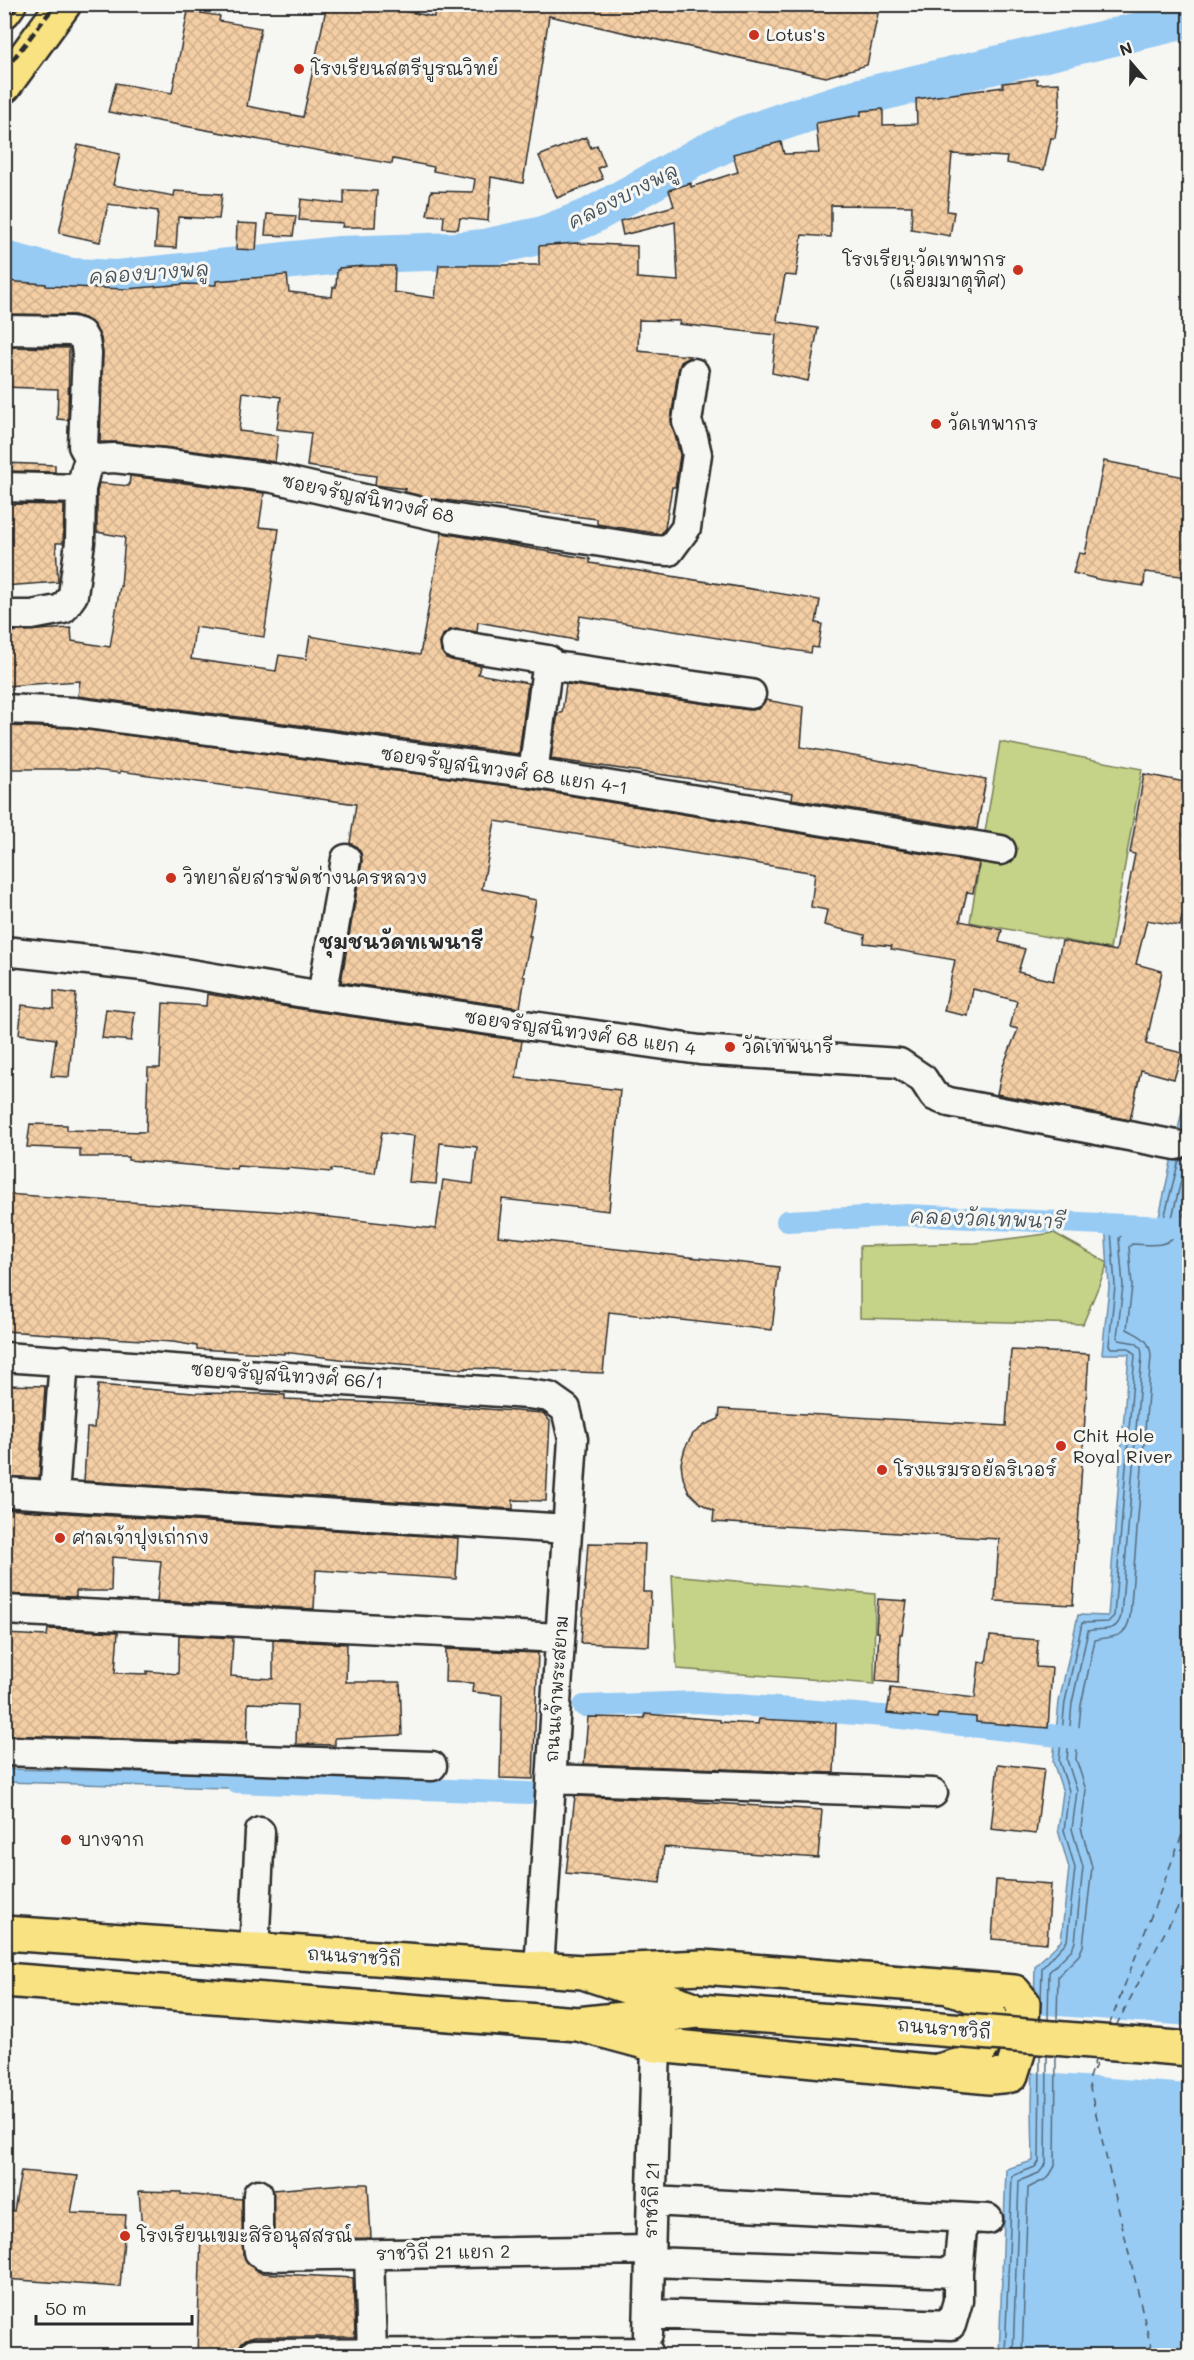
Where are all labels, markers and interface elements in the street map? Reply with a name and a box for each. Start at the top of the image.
place label: Lotus's [766,22,825,46]
marker: Lotus's [747,28,761,42]
north arrow [1101,33,1161,93]
text: N [1116,36,1135,60]
place label: โรงเรียนสตรีบูรณวิทย์ [310,56,498,82]
marker: โรงเรียนสตรีบูรณวิทย์ [292,62,306,76]
water label: คลองบางพลู [563,156,683,237]
place label: โรงเรียนวัดเทพากร (เลี่ยมมาตุทิศ) [842,247,1006,294]
water label: คลองบางพลู [88,255,210,292]
marker: โรงเรียนวัดเทพากร (เลี่ยมมาตุทิศ) [1011,263,1025,277]
place label: วัดเทพากร [948,411,1038,435]
marker: วัดเทพากร [929,417,943,431]
street label: ซอยจรัญสนิทวงศ์ 68 [280,468,457,528]
street label: ซอยจรัญสนิทวงศ์ 68 แยก 4-1 [379,741,629,799]
place label: วิทยาลัยสารพัดช่างนครหลวง [182,865,427,889]
marker: วิทยาลัยสารพัดช่างนครหลวง [164,871,178,885]
district label: ชุมชนวัดทเพนารี [319,927,484,958]
street label: ซอยจรัญสนิทวงศ์ 68 แยก 4 [463,1004,698,1060]
place label: วัดเทพนารี [742,1034,833,1058]
marker: วัดเทพนารี [723,1040,737,1054]
water label: คลองวัดเทพนารี [910,1202,1067,1234]
street label: ซอยจรัญสนิทวงศ์ 66/1 [190,1356,384,1394]
place label: Chit Hole Royal River [1073,1423,1173,1468]
marker: Chit Hole Royal River [1054,1439,1068,1453]
place label: โรงแรมรอยัลริเวอร์ [893,1457,1057,1481]
marker: โรงแรมรอยัลริเวอร์ [875,1463,889,1477]
place label: ศาลเจ้าปุงเถ่ากง [72,1525,209,1551]
marker: ศาลเจ้าปุงเถ่ากง [53,1531,67,1545]
street label: ถนนเจ้าพระสยาม [539,1615,573,1763]
place label: บางจาก [78,1827,144,1851]
marker: บางจาก [59,1833,73,1847]
street label: ถนนราชวิถี [306,1940,402,1971]
street label: ถนนราชวิถี [896,2012,992,2044]
street label: ราชวิถี 21 [637,2161,664,2239]
place label: โรงเรียนเขมะสิริอนุสสรณ์ [136,2223,352,2249]
marker: โรงเรียนเขมะสิริอนุสสรณ์ [118,2229,132,2243]
street label: ราชวิถี 21 แยก 2 [376,2239,510,2265]
scale bar [36,2288,192,2326]
text: 50 m [45,2296,87,2320]

